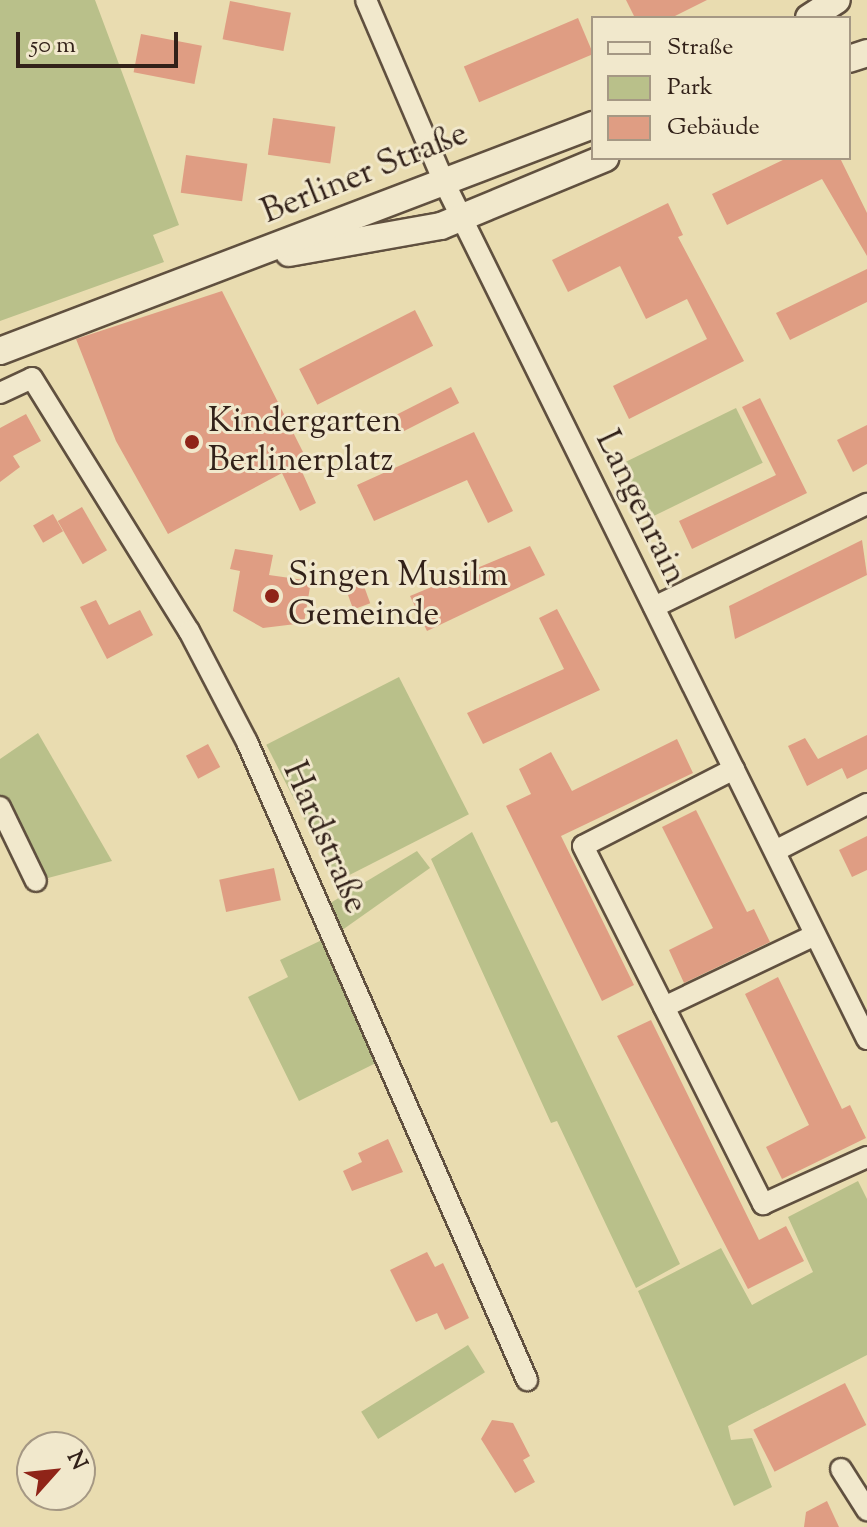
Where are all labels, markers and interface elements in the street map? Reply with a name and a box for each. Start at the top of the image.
scale bar [20,16,182,66]
legend [591,16,851,160]
text: 50 m [30,29,76,63]
text: Straße [667,31,733,65]
text: Park [667,71,713,105]
text: Gebäude [667,111,760,145]
street label: Berliner Straße [256,114,474,234]
place label: Kindergarten Berlinerplatz [208,402,402,482]
street label: Langenrain [585,424,695,592]
marker: Kindergarten Berlinerplatz [183,433,201,451]
place label: Singen Musilm Gemeinde [288,556,508,636]
marker: Singen Musilm Gemeinde [263,587,281,605]
street label: Hardstraße [273,756,375,920]
north arrow [16,1431,96,1511]
text: N [57,1446,94,1476]

